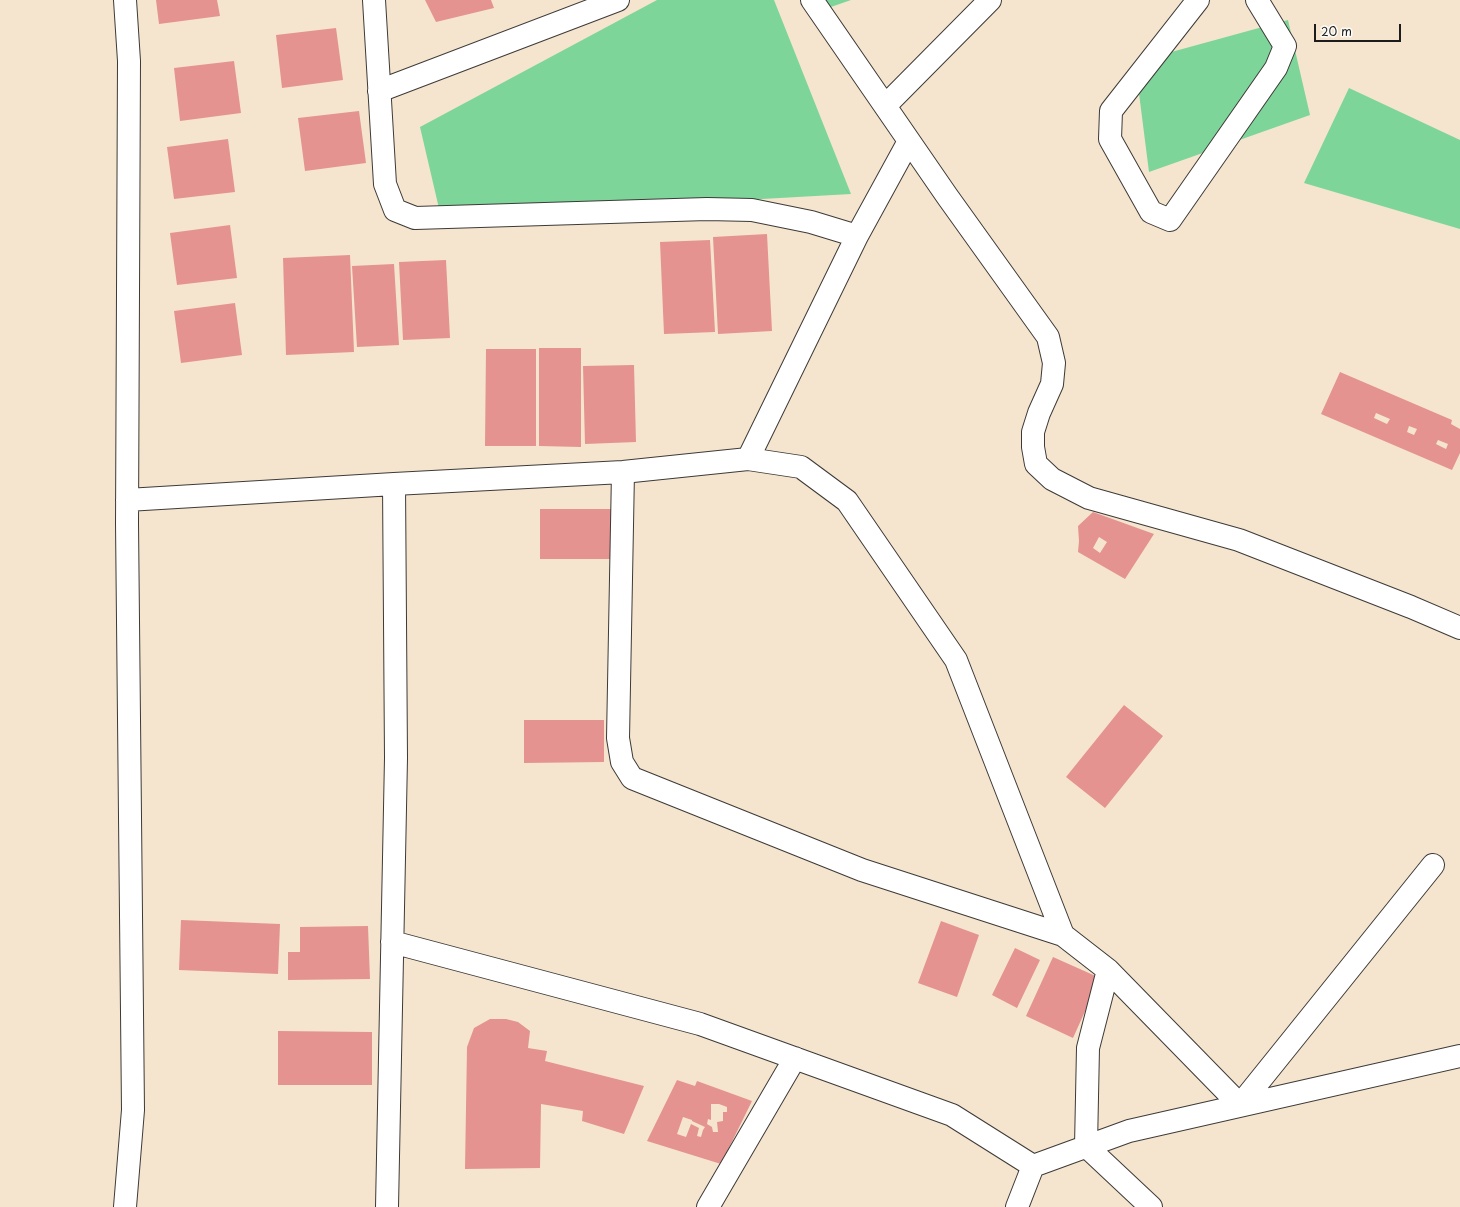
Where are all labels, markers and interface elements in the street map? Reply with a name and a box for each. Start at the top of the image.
scale bar [1316,16,1403,42]
text: 20 m [1321,22,1352,40]

